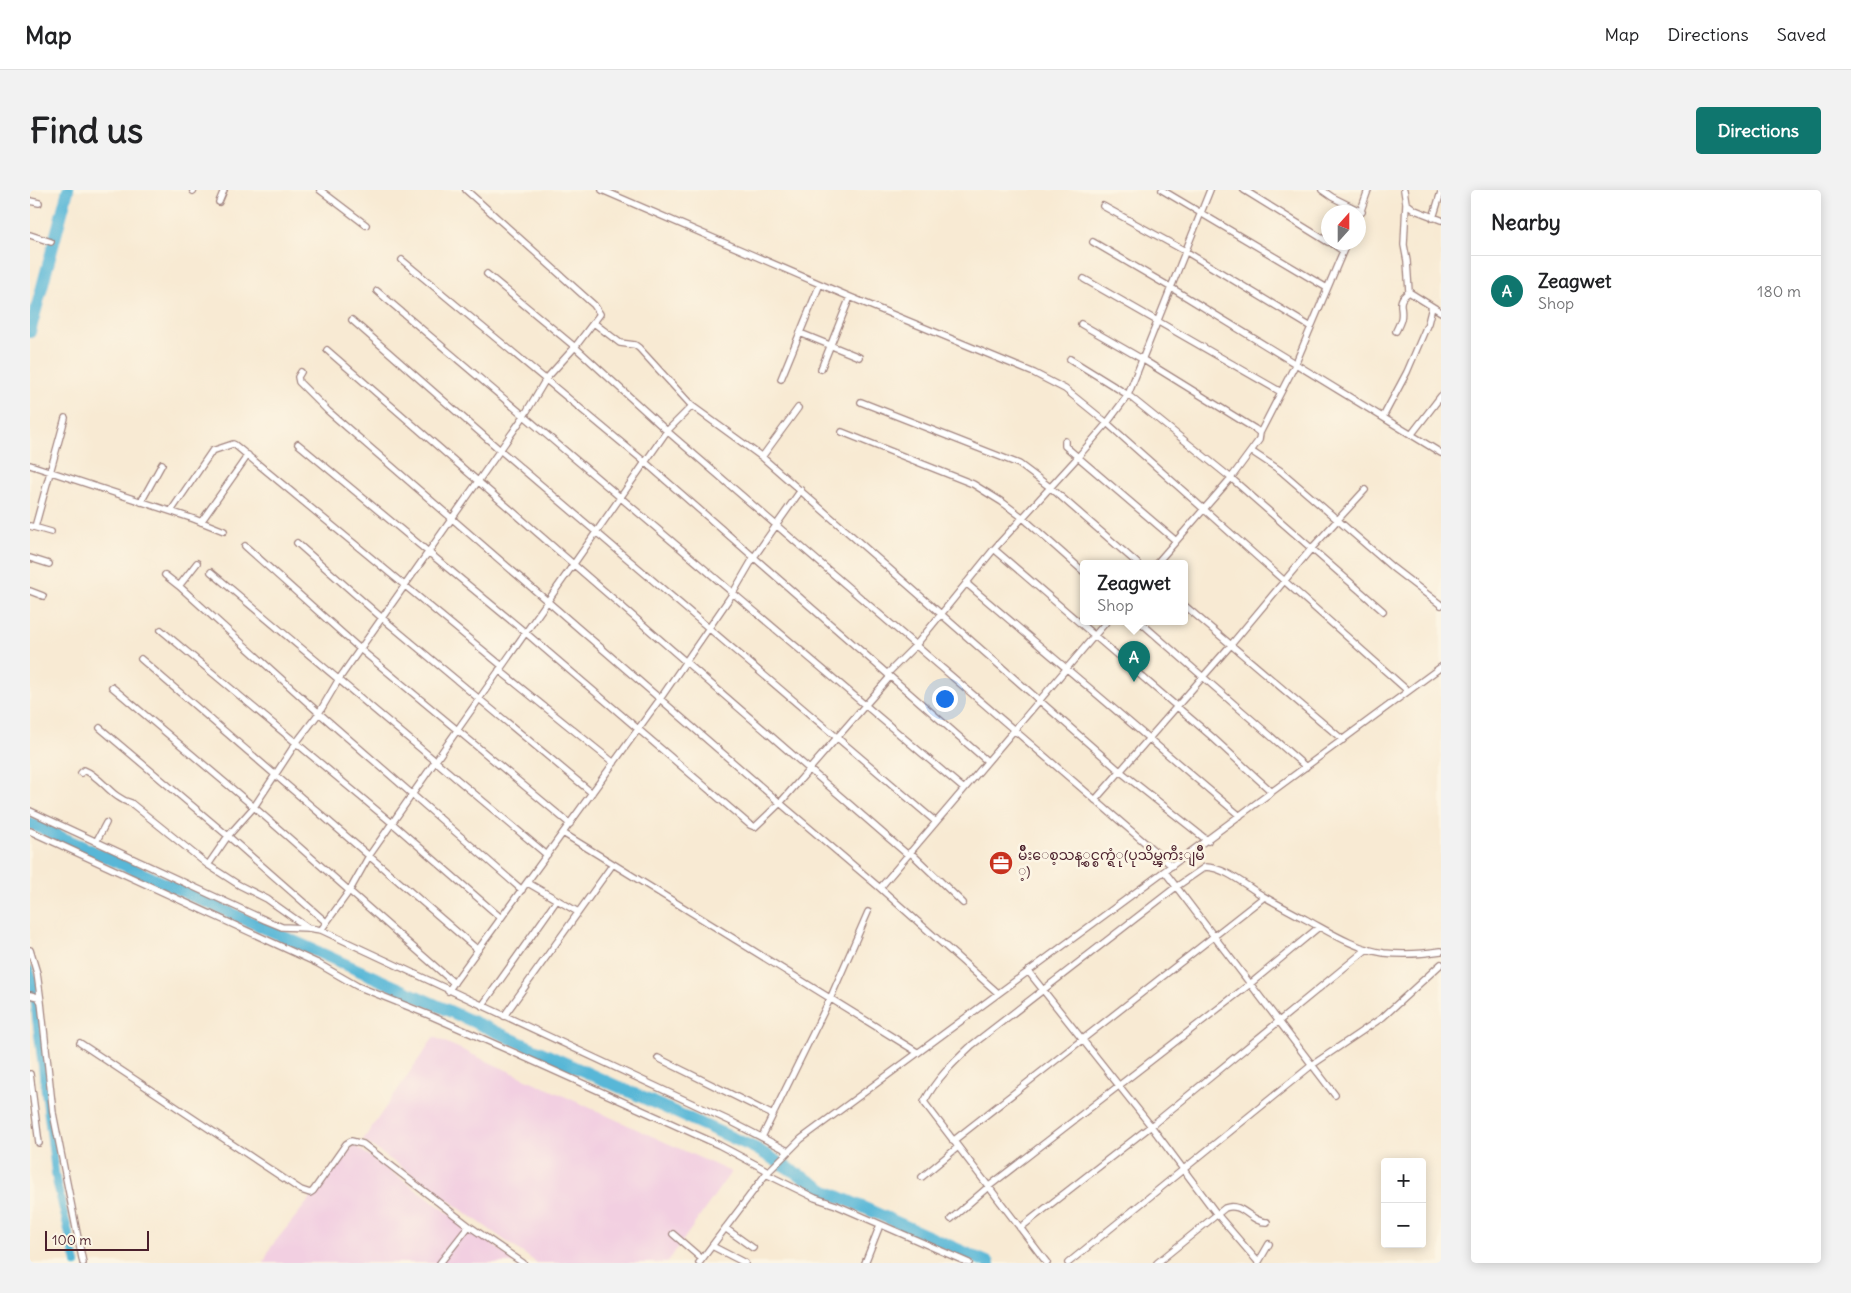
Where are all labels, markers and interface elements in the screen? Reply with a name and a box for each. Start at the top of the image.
text: Map [25,20,72,50]
text: Map [1604,23,1639,46]
text: Directions [1667,23,1749,46]
text: Saved [1777,23,1826,46]
button: Directions [1696,107,1821,154]
text: Find us [30,108,143,152]
north arrow [1321,205,1366,250]
text: Nearby [1491,209,1561,236]
text: Zeagwet [1538,269,1611,293]
text: A [1502,281,1512,301]
text: 180 m [1757,281,1801,301]
text: Shop [1538,293,1574,313]
popup [1080,560,1188,625]
text: Zeagwet [1097,571,1171,595]
text: Shop [1097,595,1134,615]
pin: A [1118,641,1150,682]
your location [932,686,958,712]
place label: မ်ိဳးေစ့သန့္စင္စက္ရံု(ပုသိမ္ၾကီးျမိဳ ့) [1018,845,1205,881]
office icon: မ်ိဳးေစ့သန့္စင္စက္ရံု(ပုသိမ္ၾကီးျမိဳ ့) [988,850,1014,876]
map controls [1381,1158,1426,1248]
button: + [1381,1158,1426,1203]
button: − [1381,1203,1426,1248]
scale bar [45,1228,149,1251]
text: 100 m [52,1231,92,1249]

